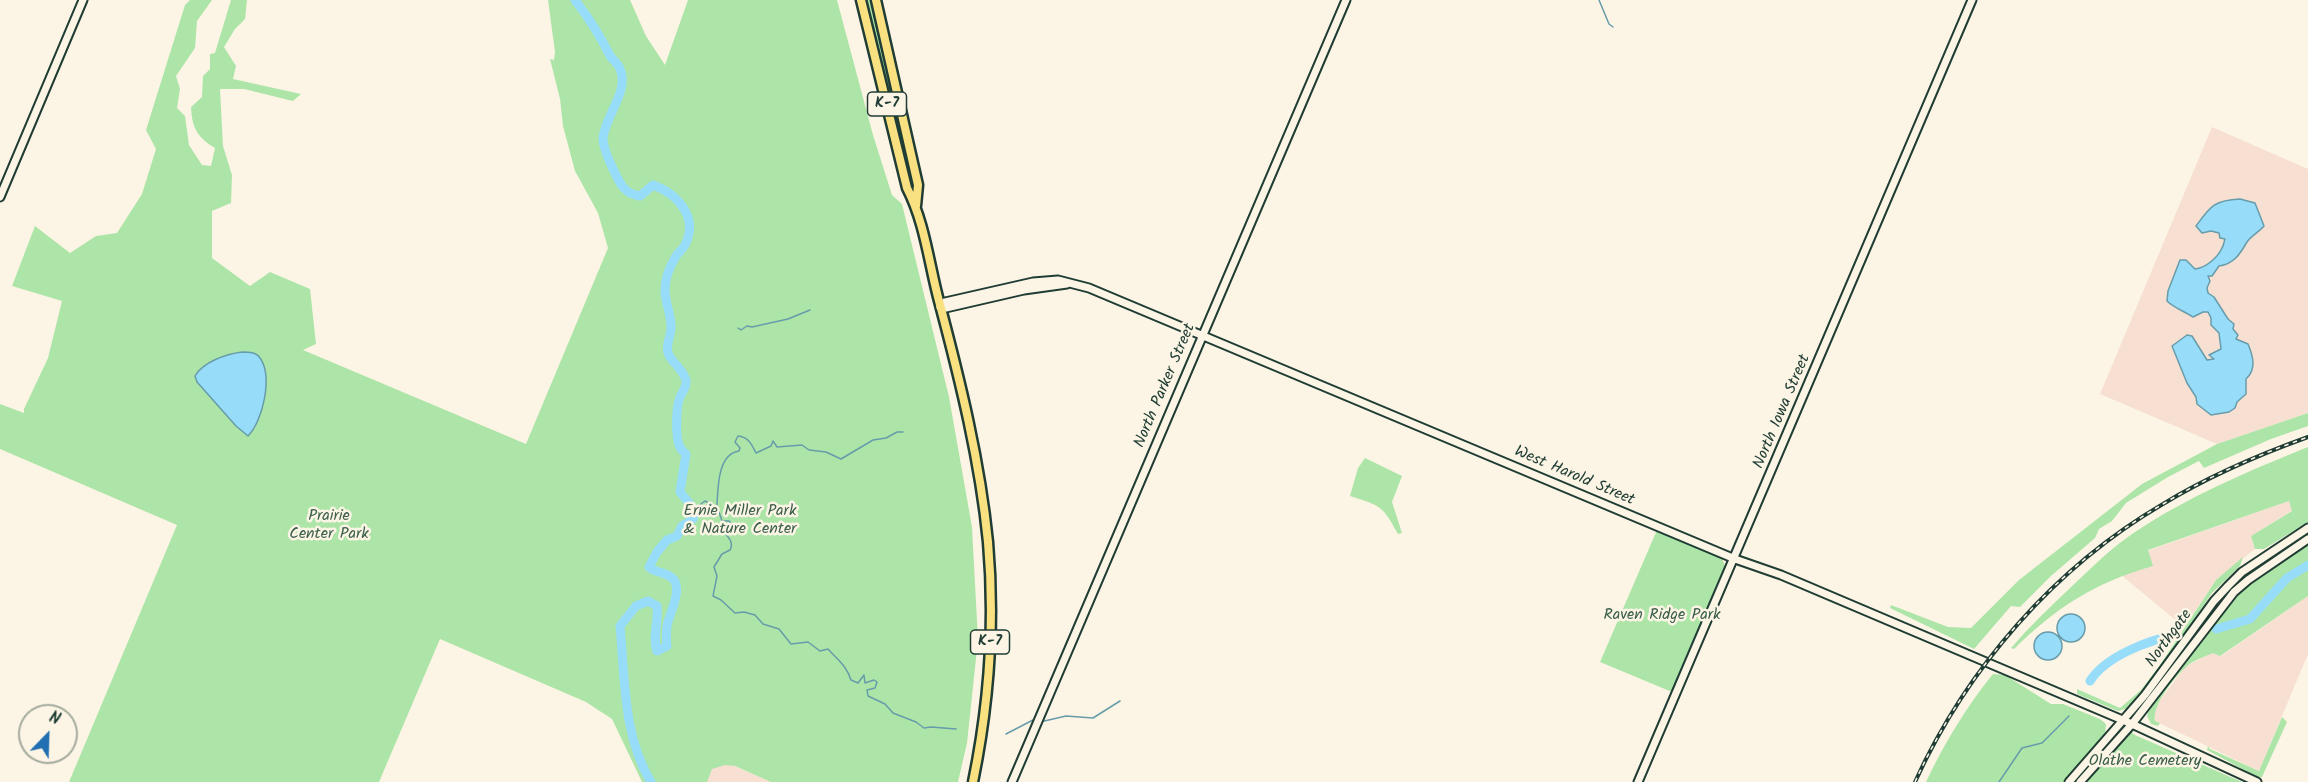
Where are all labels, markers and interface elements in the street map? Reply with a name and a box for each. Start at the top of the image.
road number: K-7 [868,92,906,116]
street label: North Parker Street [1131,321,1201,451]
street label: North Iowa Street [1750,352,1816,472]
street label: West Harold Street [1511,443,1637,511]
park label: Ernie Miller Park & Nature Center [684,502,796,540]
park label: Prairie Center Park [289,507,369,545]
park label: Raven Ridge Park [1603,606,1721,626]
street label: Northgate [2143,606,2197,672]
road number: K-7 [970,630,1010,654]
north arrow [18,704,78,764]
text: N [45,705,64,732]
park label: Olathe Cemetery [2089,752,2201,772]

